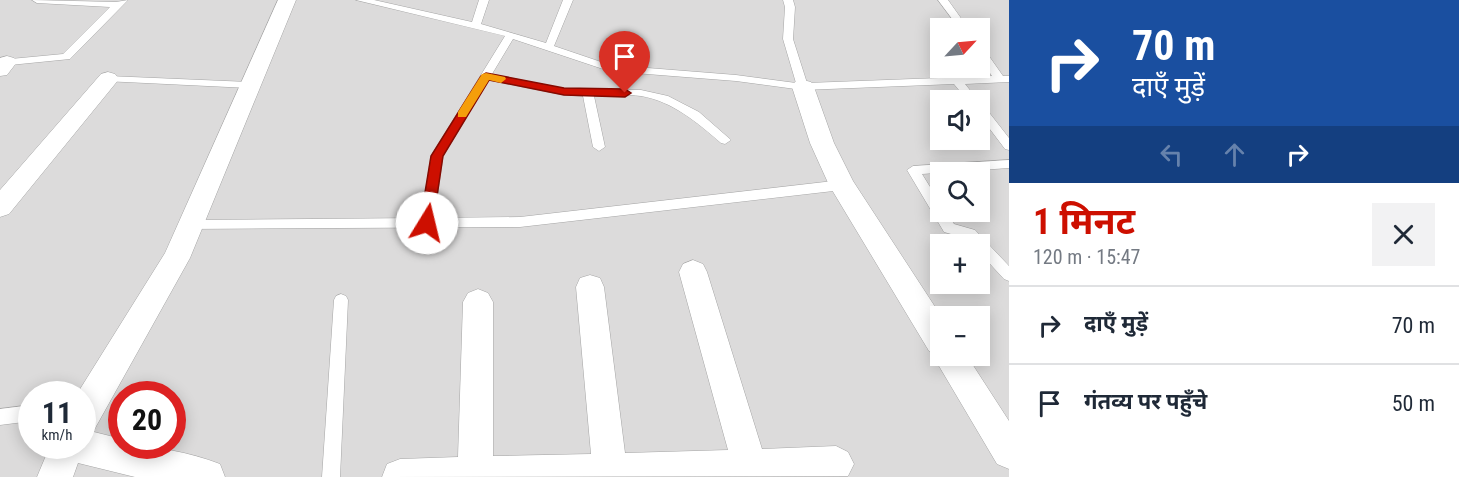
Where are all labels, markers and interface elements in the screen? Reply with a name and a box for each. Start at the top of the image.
north arrow [930,18,990,78]
map controls [930,18,990,366]
text: 70 m [1132,21,1215,70]
icon: right [1033,24,1111,102]
pin [599,31,650,93]
icon: arrive [608,40,641,73]
text: दाएँ मुड़ें [1132,71,1205,103]
button: sound [930,90,990,150]
icon: left [1155,138,1188,171]
icon: ahead [1218,138,1251,171]
icon: right [1281,138,1314,171]
button: search [930,162,990,222]
position arrow [395,191,459,255]
text: 1 मिनट [1033,201,1135,243]
button: close [1372,203,1435,266]
button: + [930,234,990,294]
text: 120 m · 15:47 [1033,245,1140,269]
button: − [930,306,990,366]
icon: right [1033,309,1066,342]
text: दाएँ मुड़ें [1084,311,1148,336]
text: 70 m [1392,313,1435,338]
speed limit sign: 20 [108,381,186,459]
icon: arrive [1033,387,1066,420]
text: गंतव्य पर पहुँचे [1084,389,1207,414]
text: 50 m [1392,391,1435,416]
text: 11 [42,395,72,430]
text: km/h [42,426,72,444]

